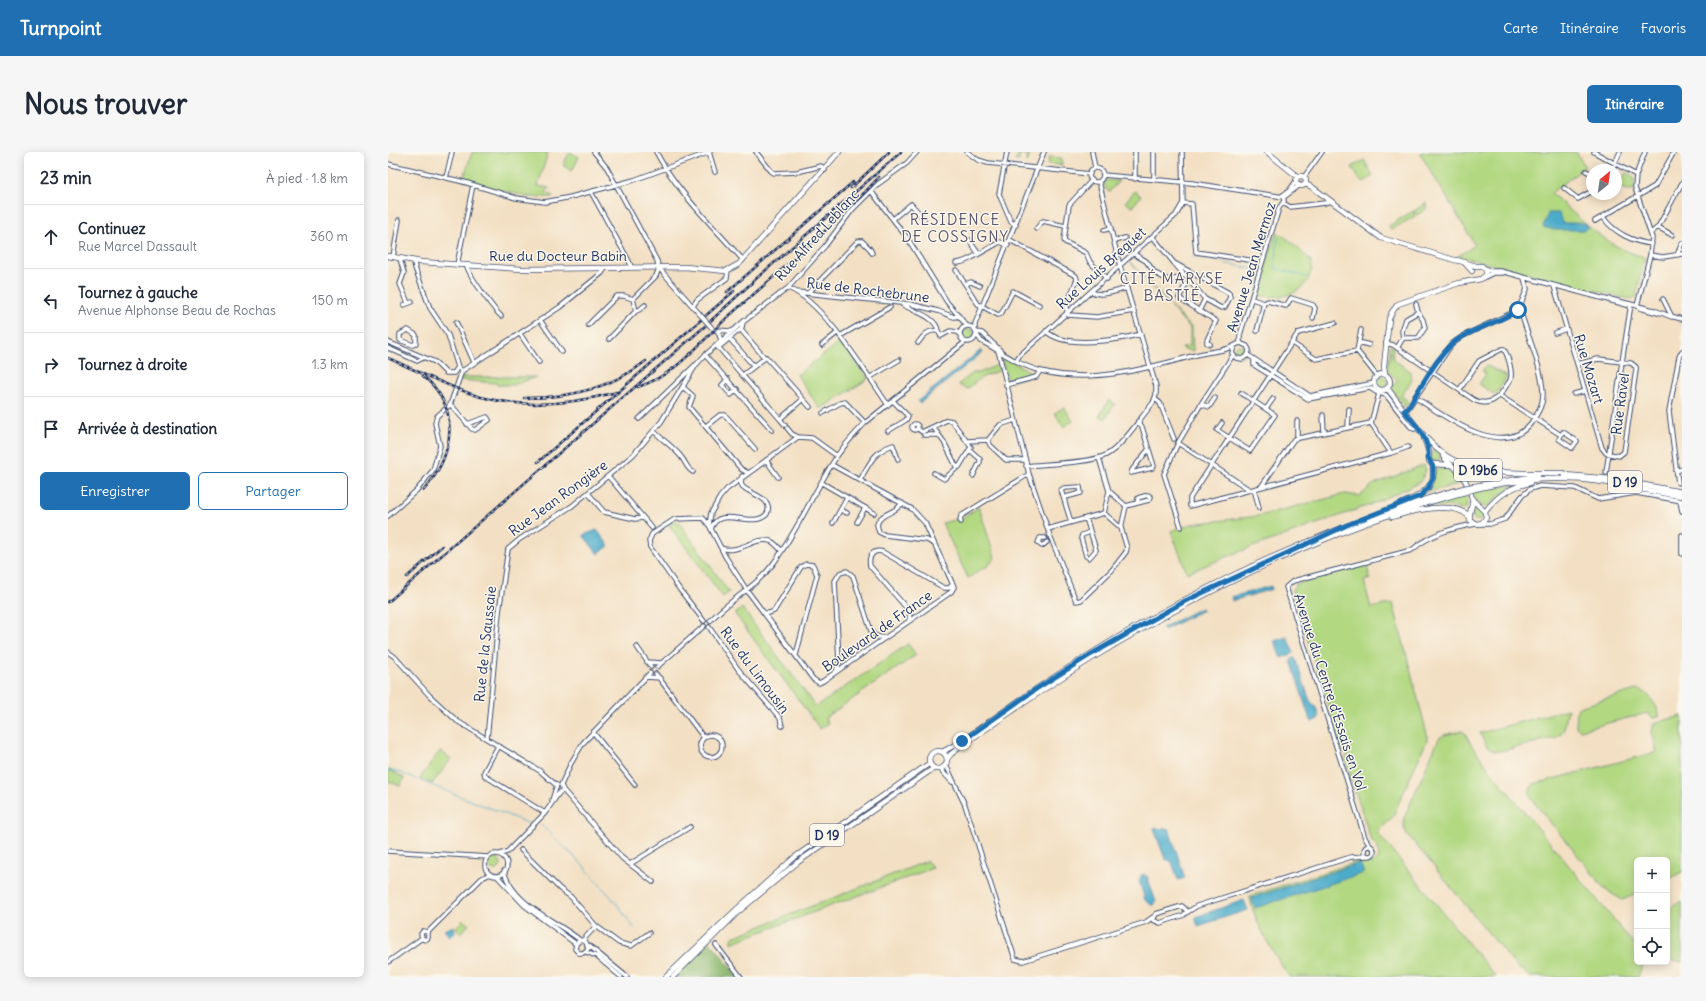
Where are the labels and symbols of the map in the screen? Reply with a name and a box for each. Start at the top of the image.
north arrow [1586,164,1622,200]
street label: Rue Alfred Leblanc [771,185,863,285]
street label: Avenue Jean Mermoz [1223,199,1280,334]
district label: RÉSIDENCE DE COSSIGNY [901,210,1009,246]
street label: Rue Louis Breguet [1052,223,1150,313]
street label: Rue du Docteur Babin [489,247,627,265]
district label: CITÉ MARYSE BASTIÉ [1120,269,1224,305]
street label: Rue de Rochebrune [806,274,930,306]
route start [1509,301,1527,319]
street label: Rue Mozart [1570,332,1608,406]
street label: Rue Ravel [1607,372,1633,436]
street label: Rue Jean Rongière [505,456,611,540]
road number: D 19b6 [1454,459,1502,481]
road number: D 19 [1608,471,1642,493]
street label: Rue de la Saussaie [470,585,500,703]
street label: Boulevard de France [819,586,935,676]
street label: Avenue du Centre d'Essais en Vol [1290,591,1370,793]
street label: Rue du Limousin [716,623,794,717]
route end [953,732,971,750]
road number: D 19 [810,824,844,846]

